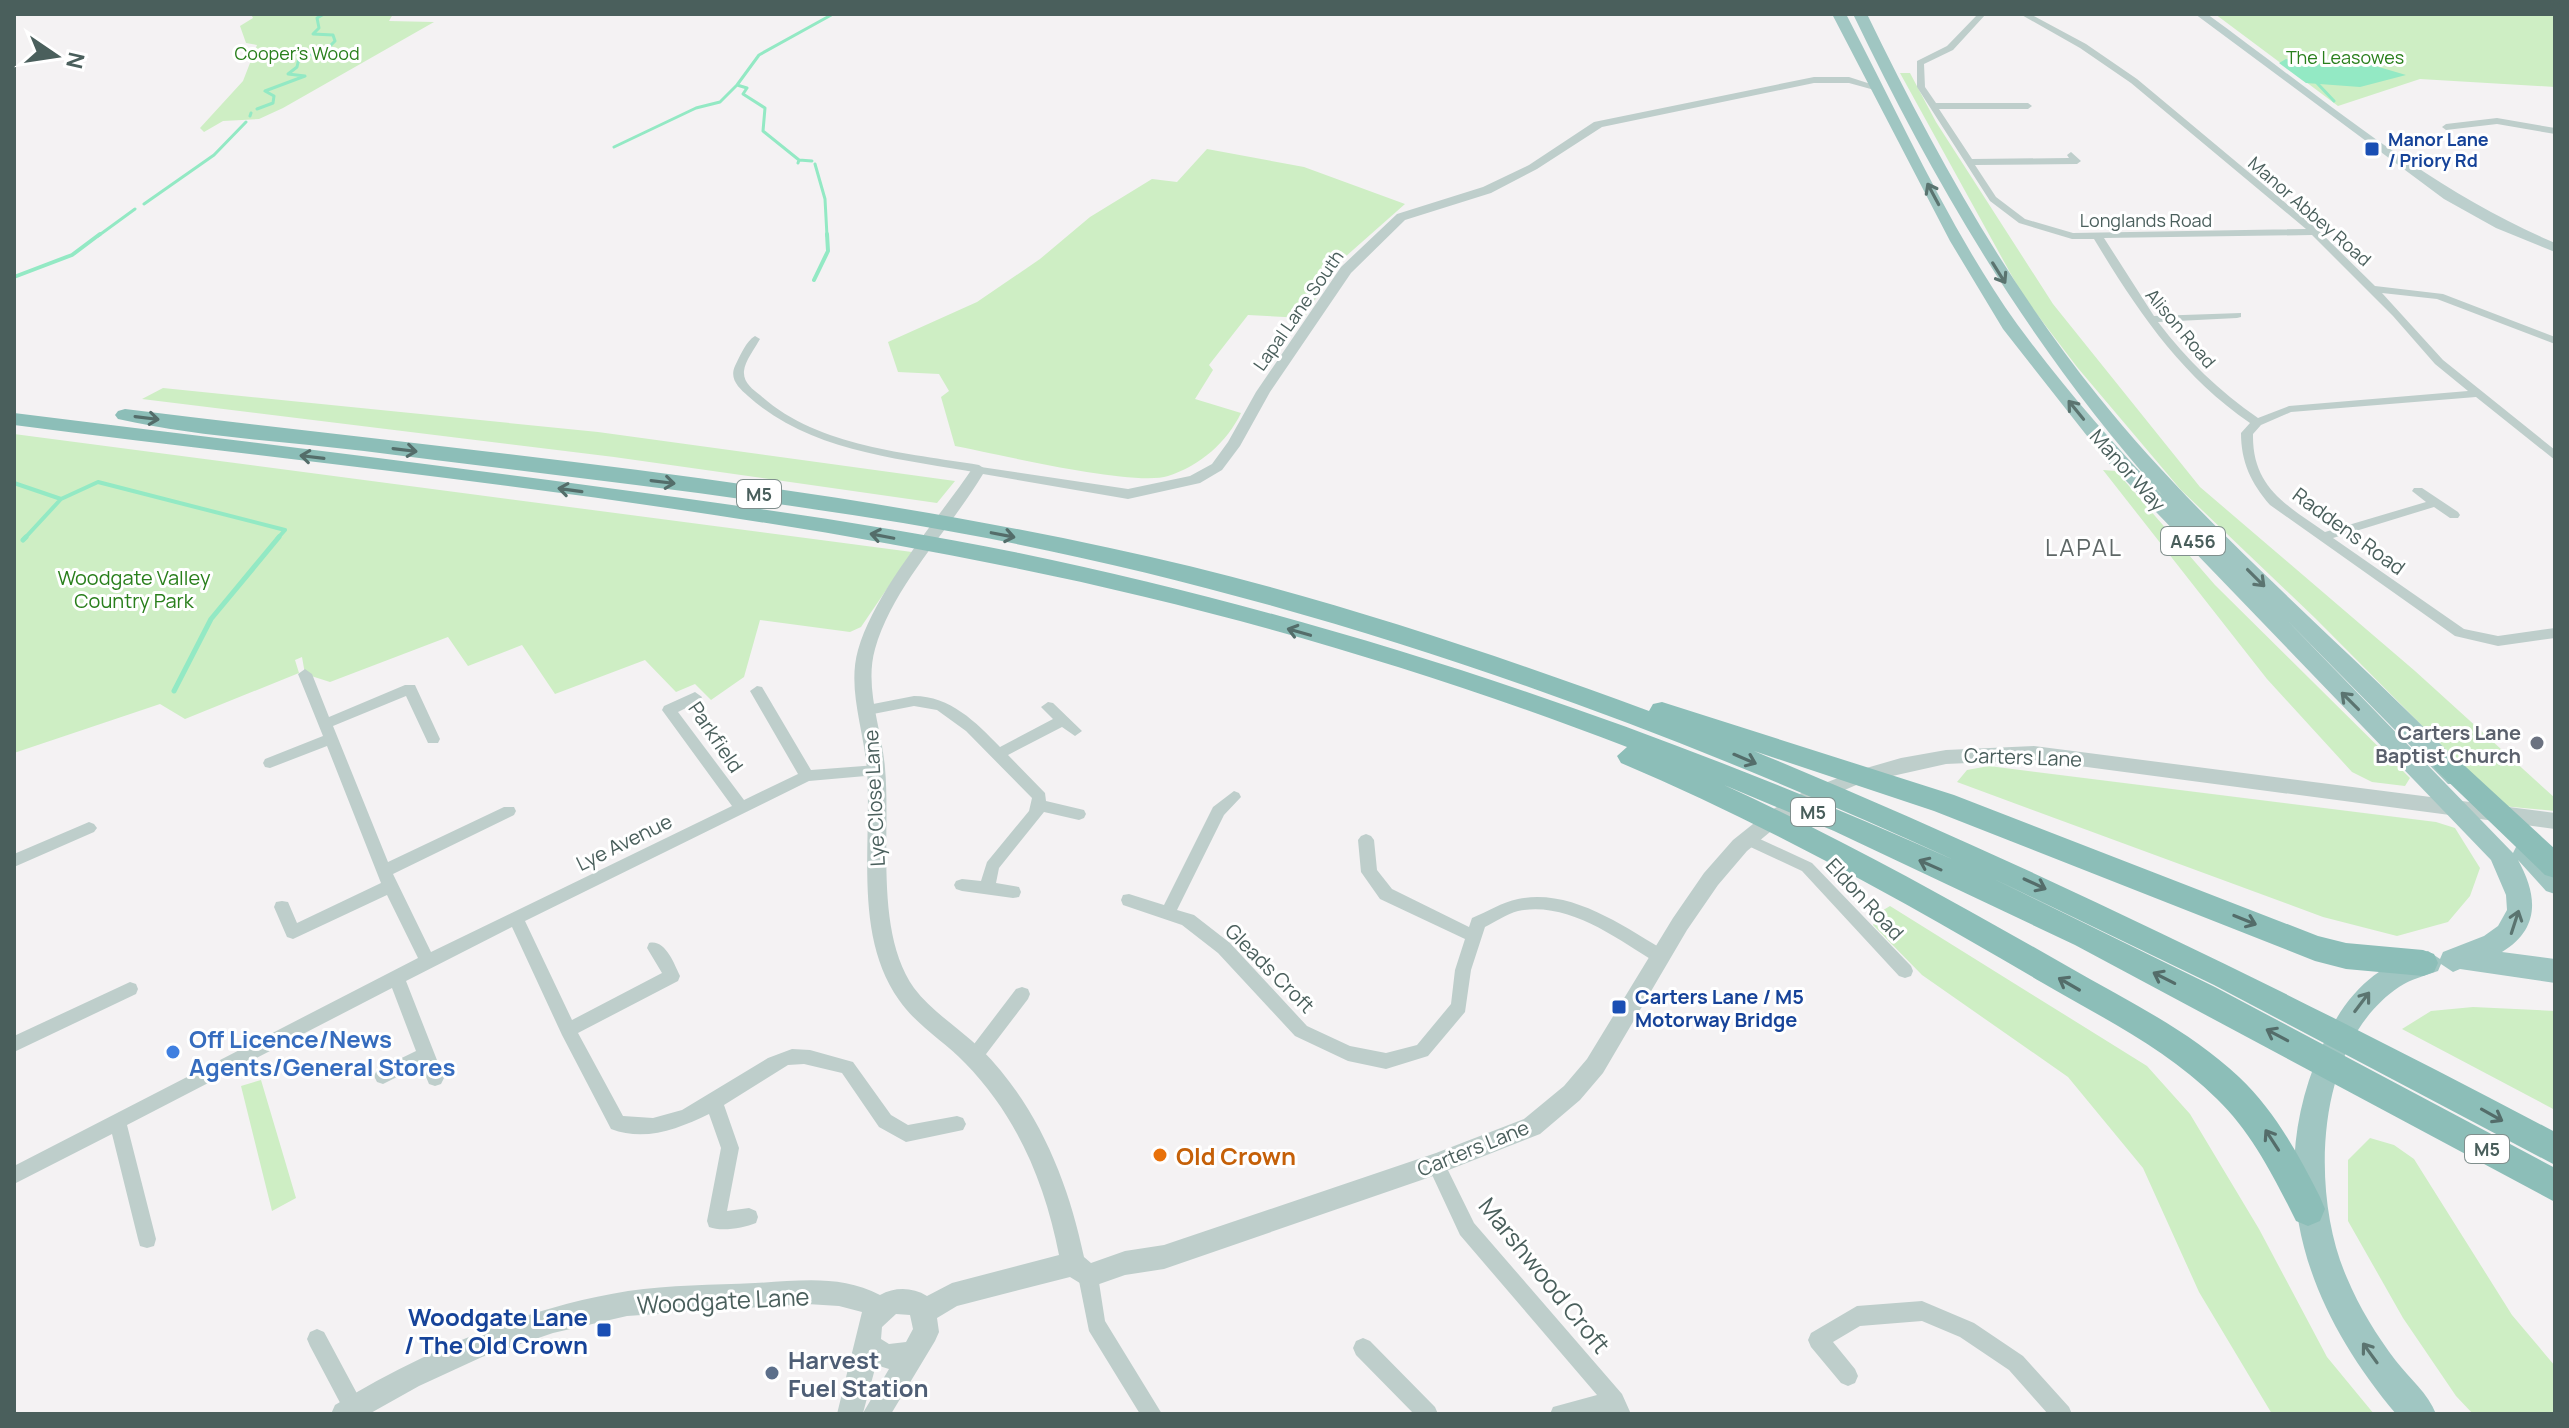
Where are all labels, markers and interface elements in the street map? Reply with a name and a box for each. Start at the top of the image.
north arrow [16,16,96,96]
park label: Cooper's Wood [234,41,360,65]
park label: The Leasowes [2286,45,2404,69]
text: N [59,49,92,72]
place label: Manor Lane / Priory Rd [2388,127,2489,172]
marker: Manor Lane / Priory Rd [2363,140,2381,158]
street label: Manor Abbey Road [2244,151,2376,271]
one-way arrow [1924,182,1940,206]
street label: Longlands Road [2080,208,2212,232]
street label: Lapal Lane South [1247,245,1349,375]
one-way arrow [1991,261,2007,284]
street label: Alison Road [2141,283,2221,373]
one-way arrow [2067,400,2085,421]
one-way arrow [134,411,159,426]
street label: Manor Way [2084,423,2172,517]
one-way arrow [391,442,418,457]
one-way arrow [300,449,325,464]
one-way arrow [649,474,676,489]
road number: M5 [737,480,781,508]
street label: Raddens Road [2287,481,2411,581]
one-way arrow [557,482,583,497]
road number: A456 [2161,527,2225,555]
one-way arrow [870,528,895,543]
one-way arrow [990,528,1015,543]
district label: LAPAL [2045,530,2123,563]
park label: Woodgate Valley Country Park [58,564,211,614]
one-way arrow [2246,568,2265,587]
one-way arrow [1286,624,1312,639]
one-way arrow [2341,692,2360,711]
street label: Parkfield [682,696,750,778]
place label: Carters Lane Baptist Church [2375,719,2521,769]
street label: Lye Close Lane [857,729,891,867]
marker: Carters Lane Baptist Church [2528,734,2546,752]
street label: Carters Lane [1964,741,2082,773]
one-way arrow [1732,753,1757,767]
road number: M5 [1791,798,1835,826]
street label: Lye Avenue [572,807,676,877]
street label: Eldon Road [1820,852,1910,946]
one-way arrow [1918,856,1943,871]
one-way arrow [2022,877,2046,892]
one-way arrow [2509,910,2524,935]
one-way arrow [2232,914,2257,928]
street label: Gleads Croft [1219,917,1321,1019]
one-way arrow [2152,969,2176,985]
one-way arrow [2057,976,2081,991]
place label: Carters Lane / M5 Motorway Bridge [1635,983,1804,1033]
one-way arrow [2354,992,2371,1013]
marker: Carters Lane / M5 Motorway Bridge [1610,998,1628,1016]
place label: Off Licence/News Agents/General Stores [189,1022,455,1083]
one-way arrow [2265,1027,2289,1043]
marker: Off Licence/News Agents/General Stores [164,1043,182,1061]
one-way arrow [2480,1107,2504,1123]
street label: Carters Lane [1413,1113,1533,1183]
one-way arrow [2263,1130,2280,1152]
road number: M5 [2465,1135,2509,1163]
place label: Old Crown [1176,1139,1296,1172]
marker: Old Crown [1151,1146,1169,1164]
street label: Marshwood Croft [1472,1190,1618,1360]
street label: Woodgate Lane [636,1279,810,1321]
place label: Woodgate Lane / The Old Crown [404,1300,588,1361]
marker: Woodgate Lane / The Old Crown [595,1321,613,1339]
place label: Harvest Fuel Station [788,1343,929,1404]
one-way arrow [2362,1343,2378,1365]
marker: Harvest Fuel Station [763,1364,781,1382]

